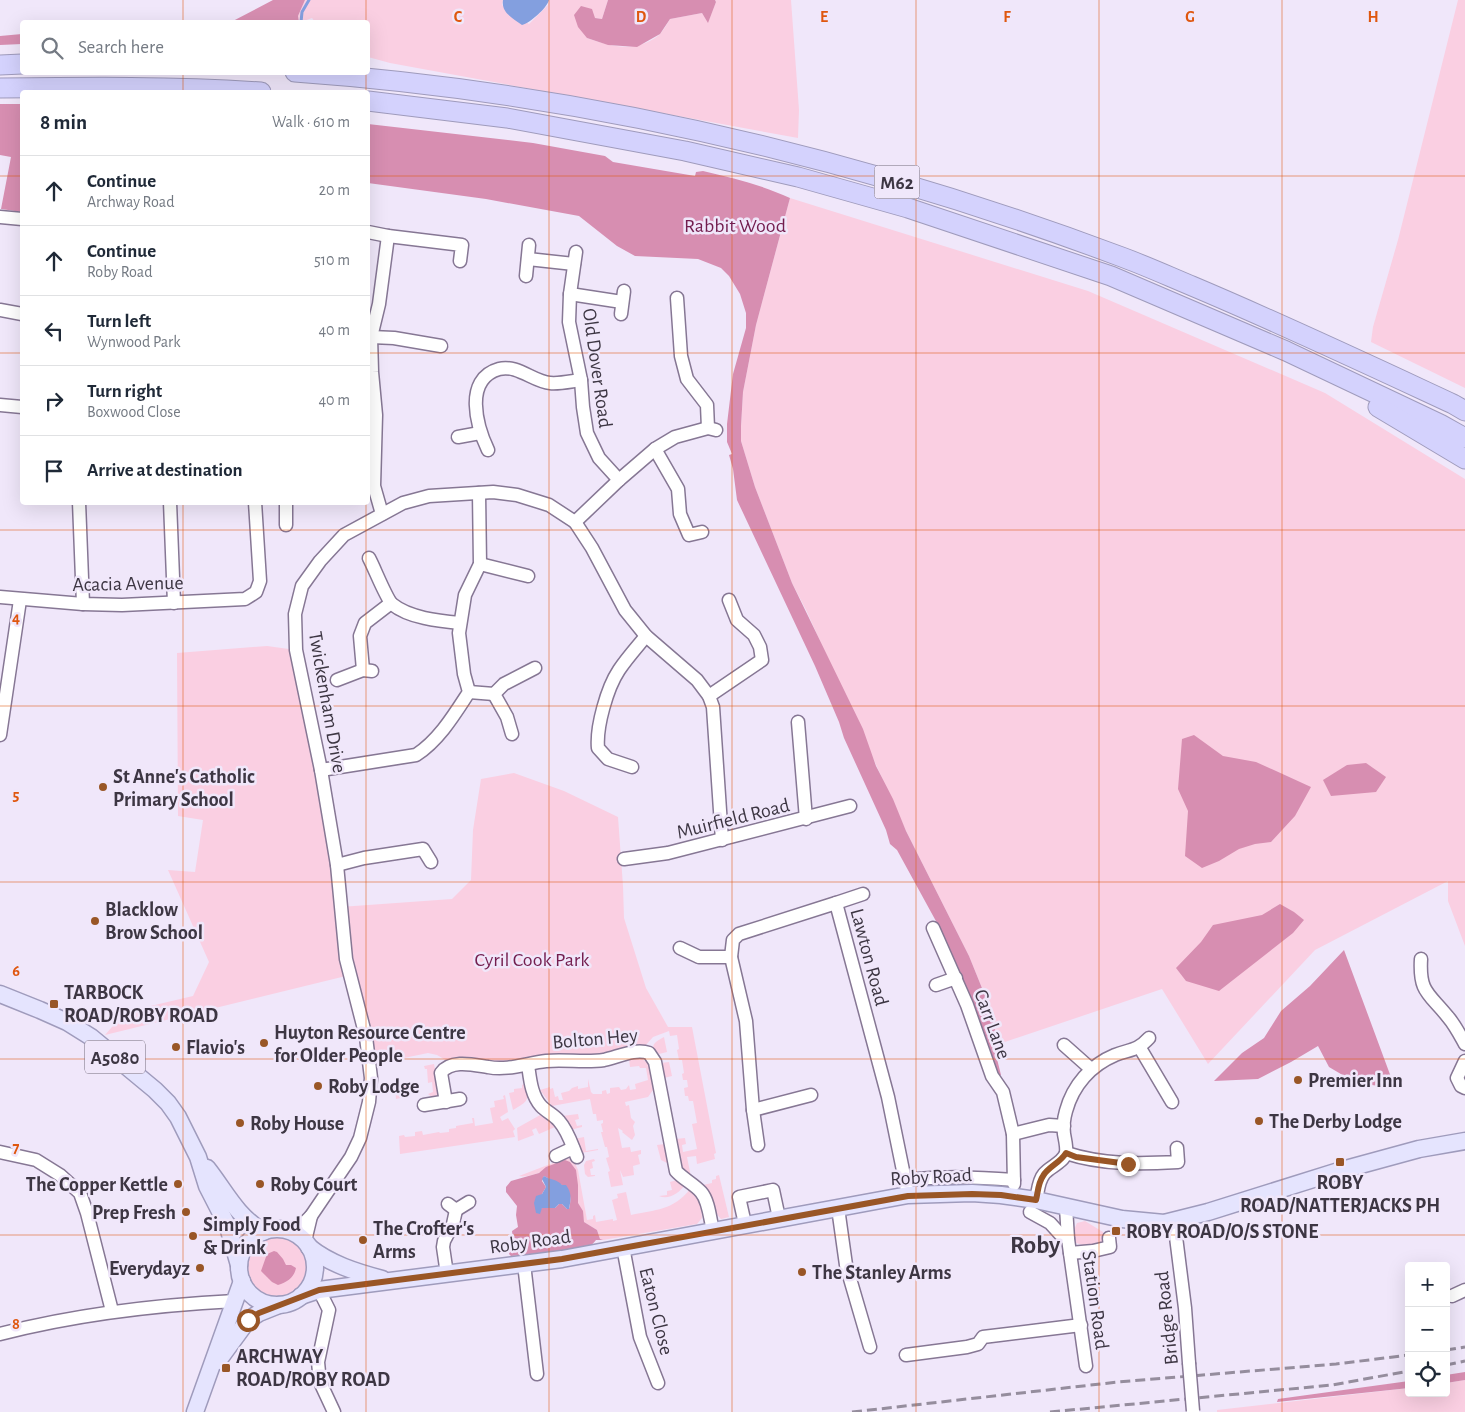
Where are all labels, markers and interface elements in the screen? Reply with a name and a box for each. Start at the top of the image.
text: C [454,9,463,25]
text: D [636,9,647,25]
text: E [820,9,828,25]
text: F [1003,9,1011,25]
text: G [1185,9,1195,25]
text: H [1367,9,1379,25]
search box [20,20,370,75]
icon: search [38,34,66,62]
text: Search here [78,38,164,57]
text: 8 min [40,112,87,133]
text: Walk · 610 m [272,114,350,130]
road number: M62 [874,166,920,198]
text: Continue [87,172,156,191]
icon: ahead [40,177,68,205]
text: 20 m [319,182,350,198]
text: Archway Road [87,194,174,210]
park label: Rabbit Wood [684,216,786,236]
text: Continue [87,242,156,261]
icon: ahead [40,247,68,275]
text: 510 m [314,252,350,268]
text: Roby Road [87,264,152,280]
street label: Old Dover Road [579,307,615,429]
text: Turn left [87,312,151,331]
icon: left [40,317,68,345]
text: 40 m [318,322,350,338]
text: Wynwood Park [87,334,181,350]
text: Turn right [87,382,162,401]
icon: right [40,387,68,415]
text: 40 m [318,392,350,408]
text: Boxwood Close [87,404,181,420]
icon: arrive [40,457,68,485]
text: Arrive at destination [87,461,243,480]
street label: Acacia Avenue [72,573,184,595]
text: 4 [12,610,20,626]
street label: Twickenham Drive [305,630,349,774]
place label: St Anne's Catholic Primary School [113,767,255,810]
marker: St Anne's Catholic Primary School [97,781,109,793]
text: 5 [13,787,20,803]
street label: Muirfield Road [675,795,792,843]
place label: Blacklow Brow School [105,900,203,943]
street label: Lawton Road [846,906,892,1008]
marker: Blacklow Brow School [89,915,101,927]
park label: Cyril Cook Park [475,950,589,970]
text: 6 [12,963,20,979]
place label: TARBOCK ROAD/ROBY ROAD [64,983,218,1026]
street label: Carr Lane [970,987,1014,1062]
marker: TARBOCK ROAD/ROBY ROAD [48,998,60,1010]
place label: Huyton Resource Centre for Older People [274,1023,466,1066]
street label: Bolton Hey [552,1025,639,1053]
marker: Huyton Resource Centre for Older People [258,1037,270,1049]
place label: Flavio's [186,1038,245,1058]
road number: A5080 [85,1040,145,1074]
marker: Flavio's [170,1041,182,1053]
place label: Premier Inn [1308,1071,1403,1091]
marker: Premier Inn [1292,1074,1304,1086]
place label: Roby Lodge [328,1077,419,1097]
marker: Roby Lodge [312,1080,324,1092]
place label: The Derby Lodge [1269,1112,1402,1132]
place label: Roby House [250,1114,344,1134]
marker: The Derby Lodge [1253,1115,1265,1127]
marker: Roby House [234,1117,246,1129]
text: 7 [13,1140,20,1156]
route end [1117,1153,1140,1176]
marker: ROBY ROAD/NATTERJACKS PH [1334,1156,1346,1168]
street label: Roby Road [890,1165,972,1189]
place label: ROBY ROAD/NATTERJACKS PH [1240,1173,1440,1216]
place label: The Copper Kettle [26,1175,168,1195]
place label: Roby Court [270,1175,357,1195]
marker: The Copper Kettle [172,1178,184,1190]
marker: Roby Court [254,1178,266,1190]
place label: Prep Fresh [92,1203,176,1223]
marker: Prep Fresh [180,1206,192,1218]
place label: Simply Food & Drink [203,1215,301,1258]
place label: The Crofter's Arms [373,1219,475,1262]
place label: ROBY ROAD/O/S STONE [1126,1222,1318,1242]
marker: ROBY ROAD/O/S STONE [1110,1225,1122,1237]
street label: Roby Road [488,1226,572,1258]
marker: Simply Food & Drink [187,1230,199,1242]
district label: Roby [1010,1233,1061,1258]
marker: The Crofter's Arms [357,1234,369,1246]
street label: Station Road [1078,1250,1112,1351]
place label: Everydayz [109,1259,190,1279]
marker: Everydayz [194,1262,206,1274]
map controls [1405,1262,1450,1397]
button: + [1405,1262,1450,1307]
place label: The Stanley Arms [812,1263,952,1283]
street label: Eaton Close [635,1265,677,1357]
marker: The Stanley Arms [796,1266,808,1278]
street label: Bridge Road [1152,1270,1182,1366]
button: − [1405,1307,1450,1352]
route start [237,1309,260,1332]
text: 8 [12,1316,20,1332]
place label: ARCHWAY ROAD/ROBY ROAD [236,1347,390,1390]
button: locate [1405,1352,1450,1397]
marker: ARCHWAY ROAD/ROBY ROAD [220,1362,232,1374]

